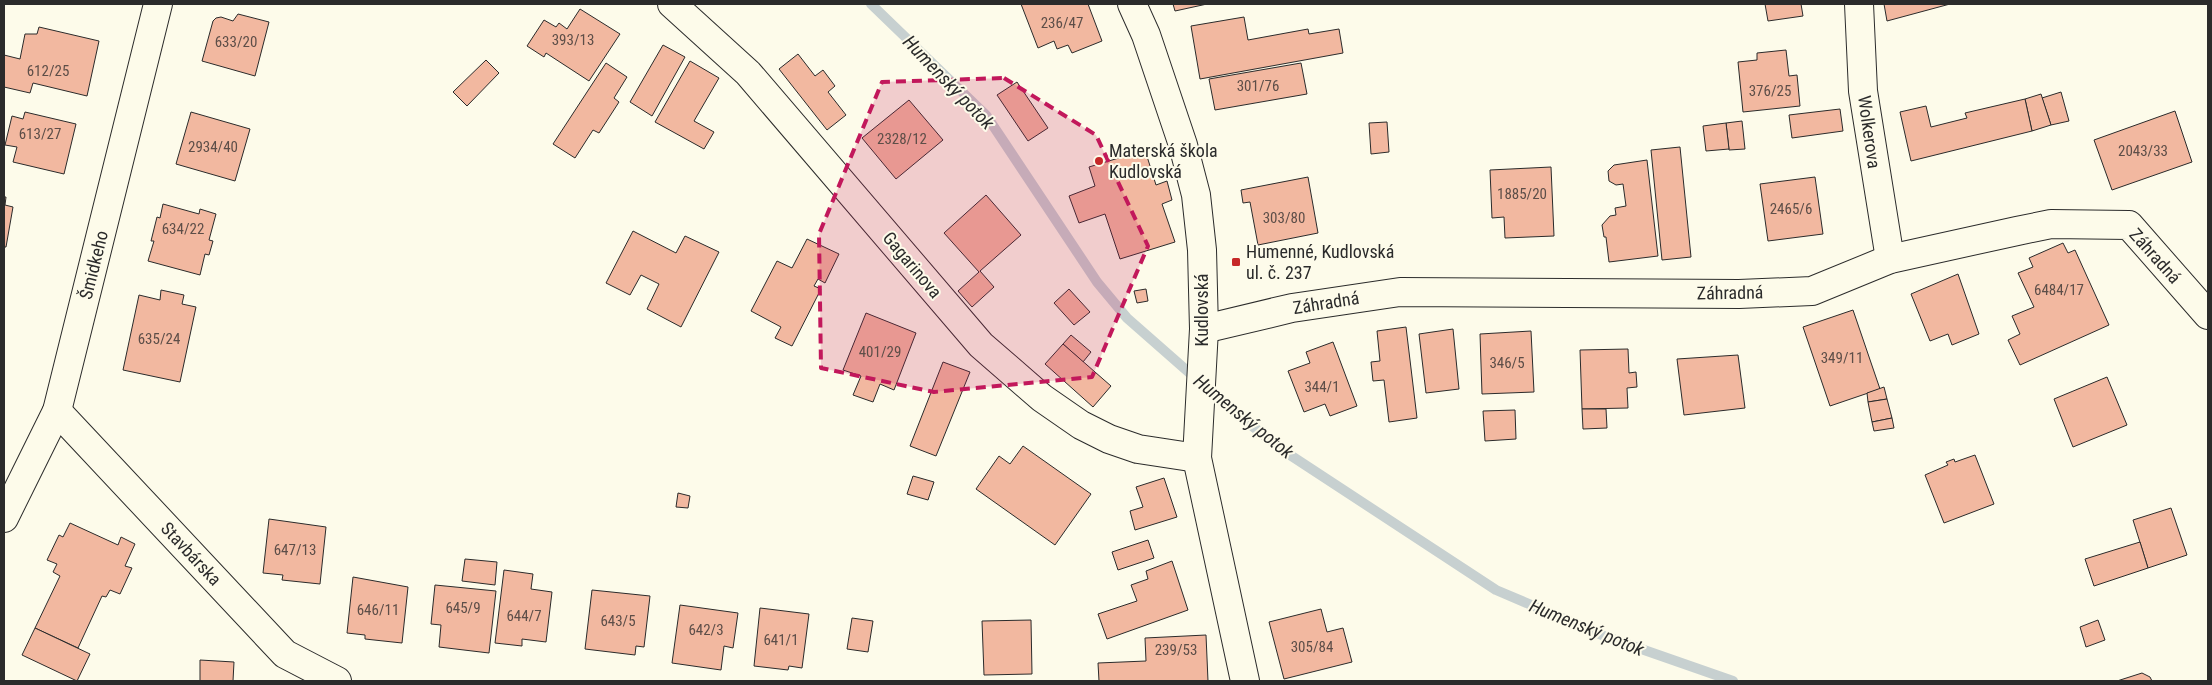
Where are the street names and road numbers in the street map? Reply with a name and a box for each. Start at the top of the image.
street label: Wolkerova [1854,94,1885,170]
street label: Záhradná [2125,224,2186,287]
street label: Gagarinova [879,227,946,302]
street label: Šmidkeho [75,228,112,301]
street label: Kudlovská [1191,274,1212,346]
street label: Záhradná [1696,281,1764,304]
street label: Záhradná [1291,287,1361,318]
street label: Stavbárska [157,518,226,590]

